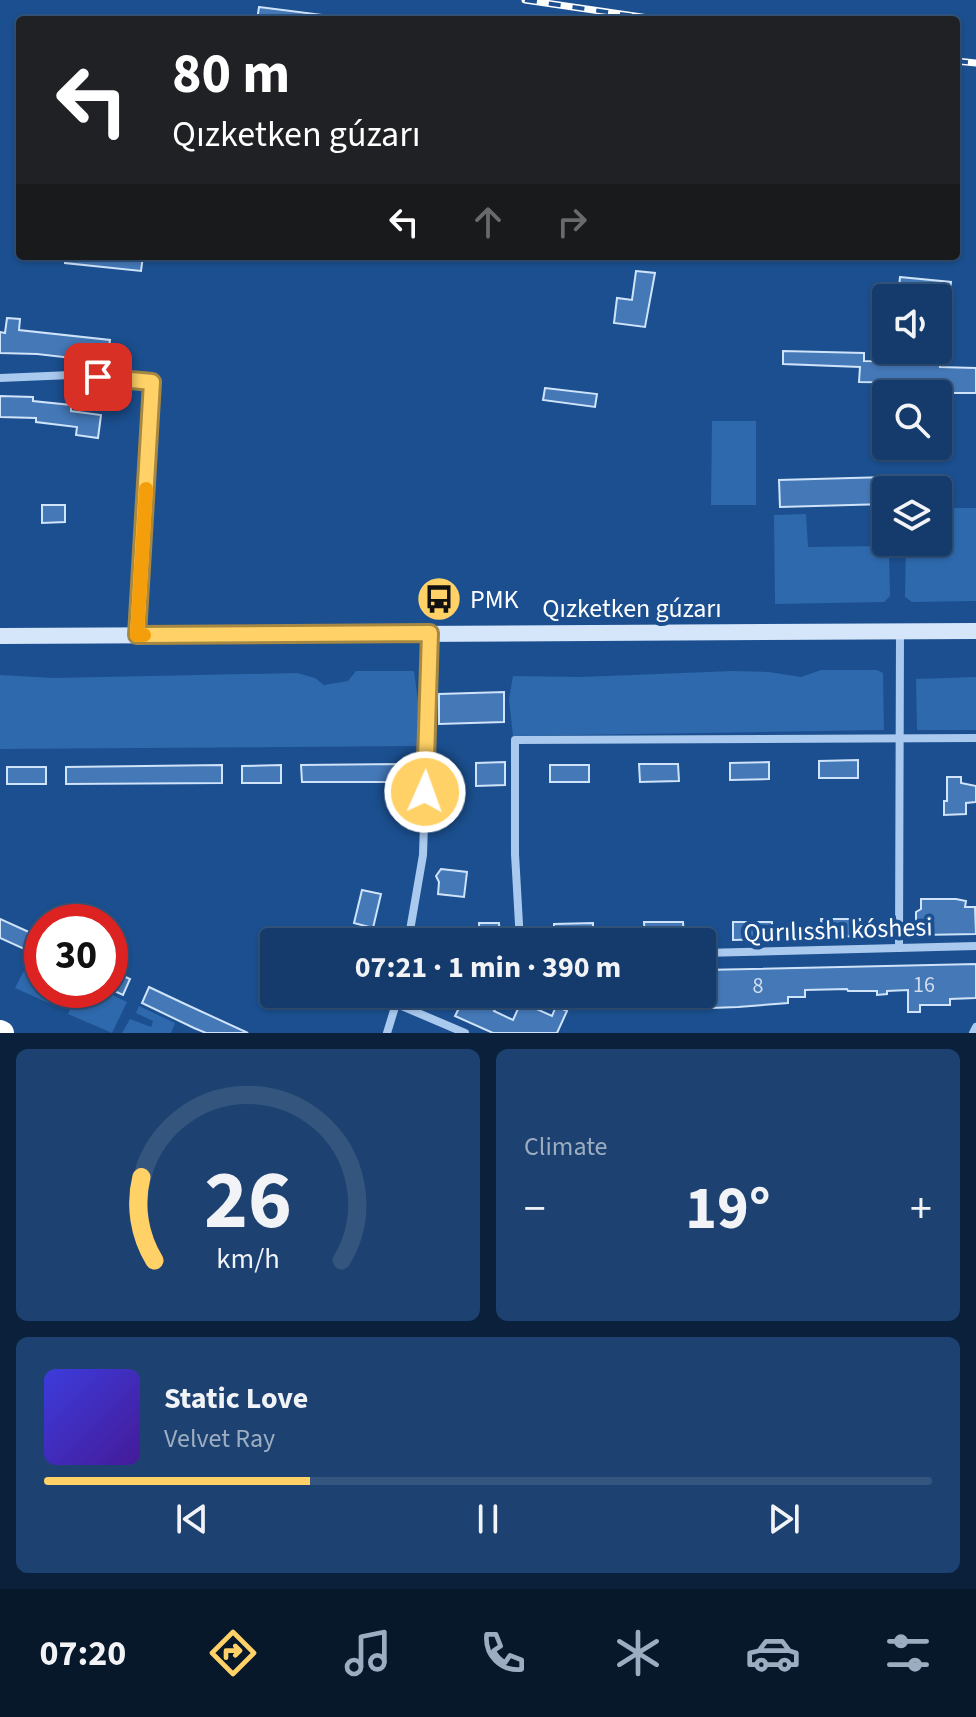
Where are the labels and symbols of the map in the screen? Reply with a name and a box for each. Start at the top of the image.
pin [64,343,132,411]
bus stop icon: PMK [415,575,463,623]
place label: PMK [470,581,519,618]
street label: Qızketken gúzarı [542,590,722,627]
position arrow [383,750,467,834]
speed limit sign: 30 [24,904,128,1008]
street label: Qurılısshı kóshesi [743,908,933,952]
house number: 16 [913,969,935,1001]
house number: 8 [753,970,764,1002]

